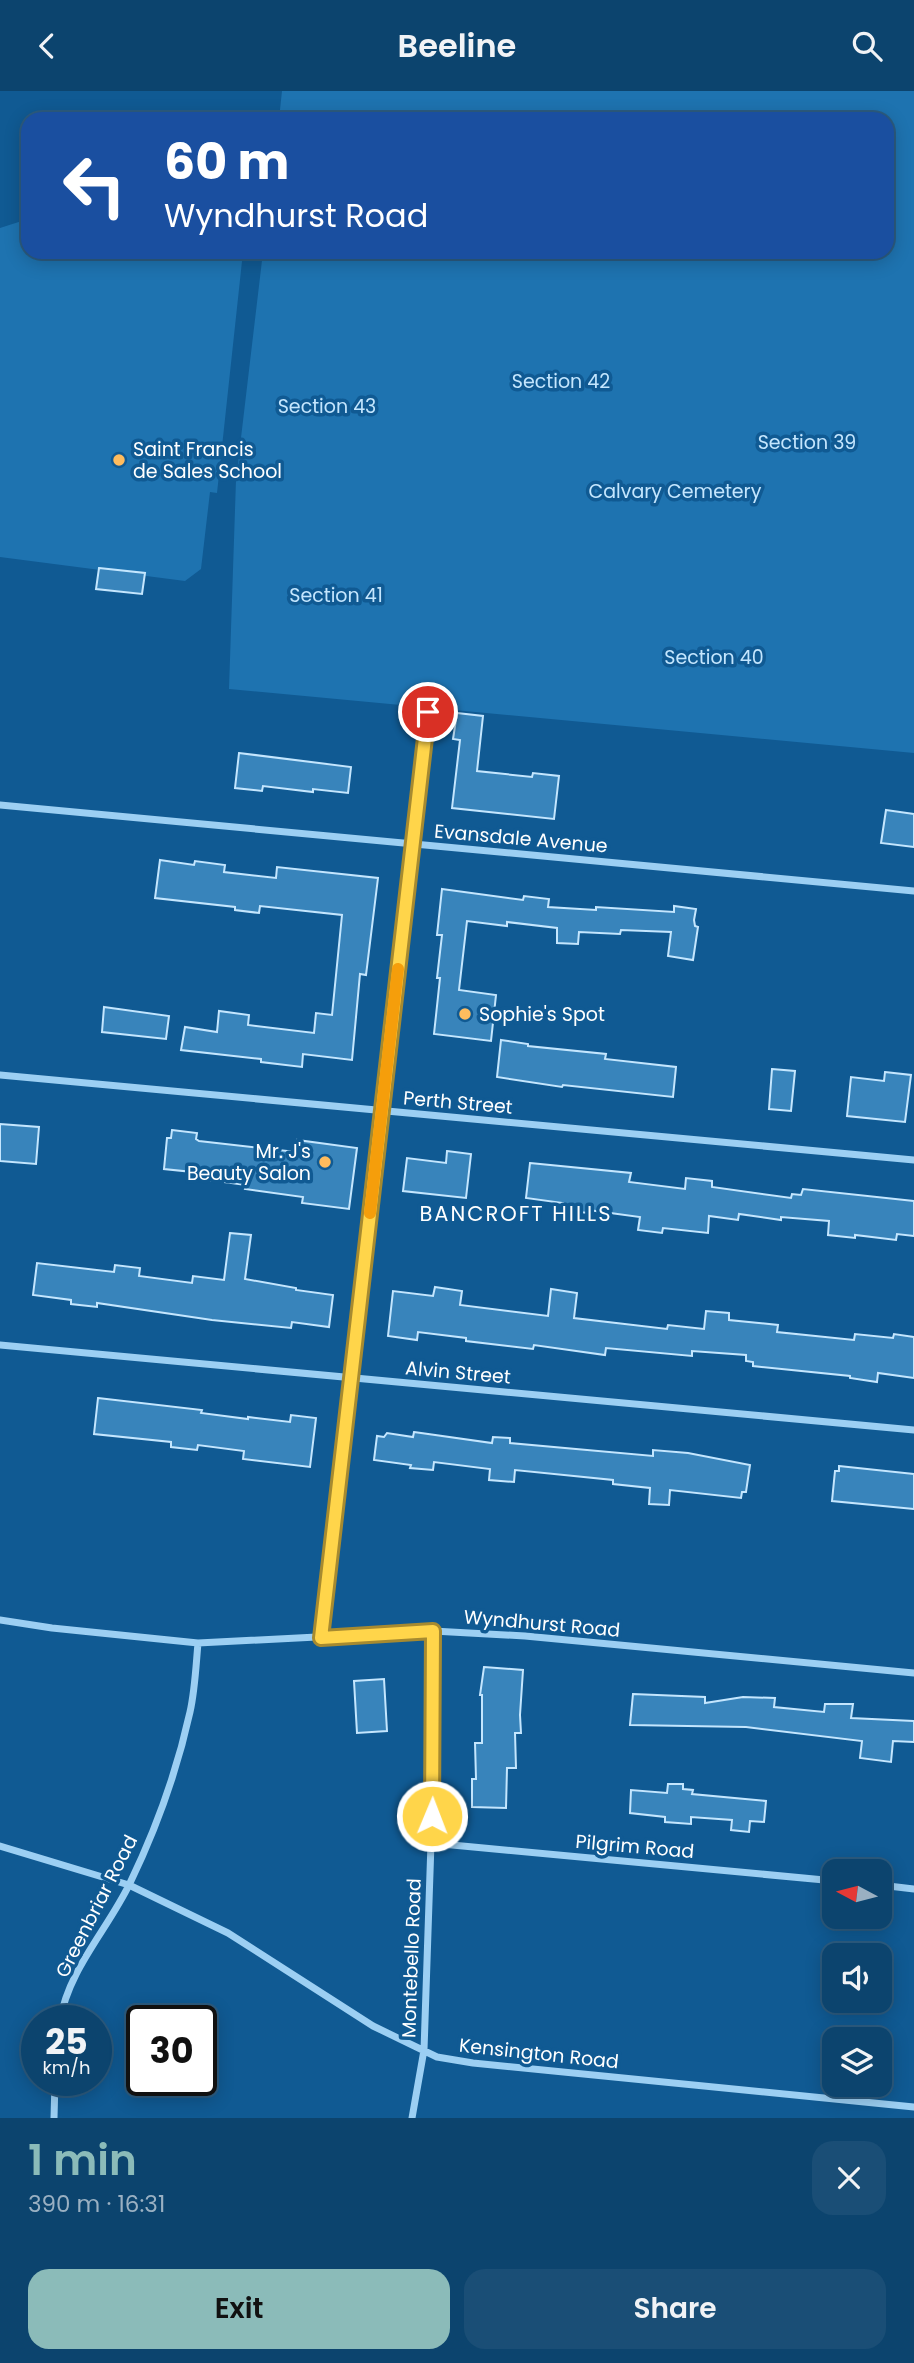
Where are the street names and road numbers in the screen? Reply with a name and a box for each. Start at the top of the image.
street label: Evansdale Avenue [433,817,609,860]
street label: Perth Street [402,1084,514,1121]
street label: Alvin Street [404,1354,512,1391]
street label: Wyndhurst Road [463,1603,621,1644]
street label: Pilgrim Road [575,1828,695,1865]
street label: Greenbriar Road [49,1830,144,1982]
street label: Montebello Road [395,1878,428,2038]
street label: Kensington Road [458,2032,620,2075]

